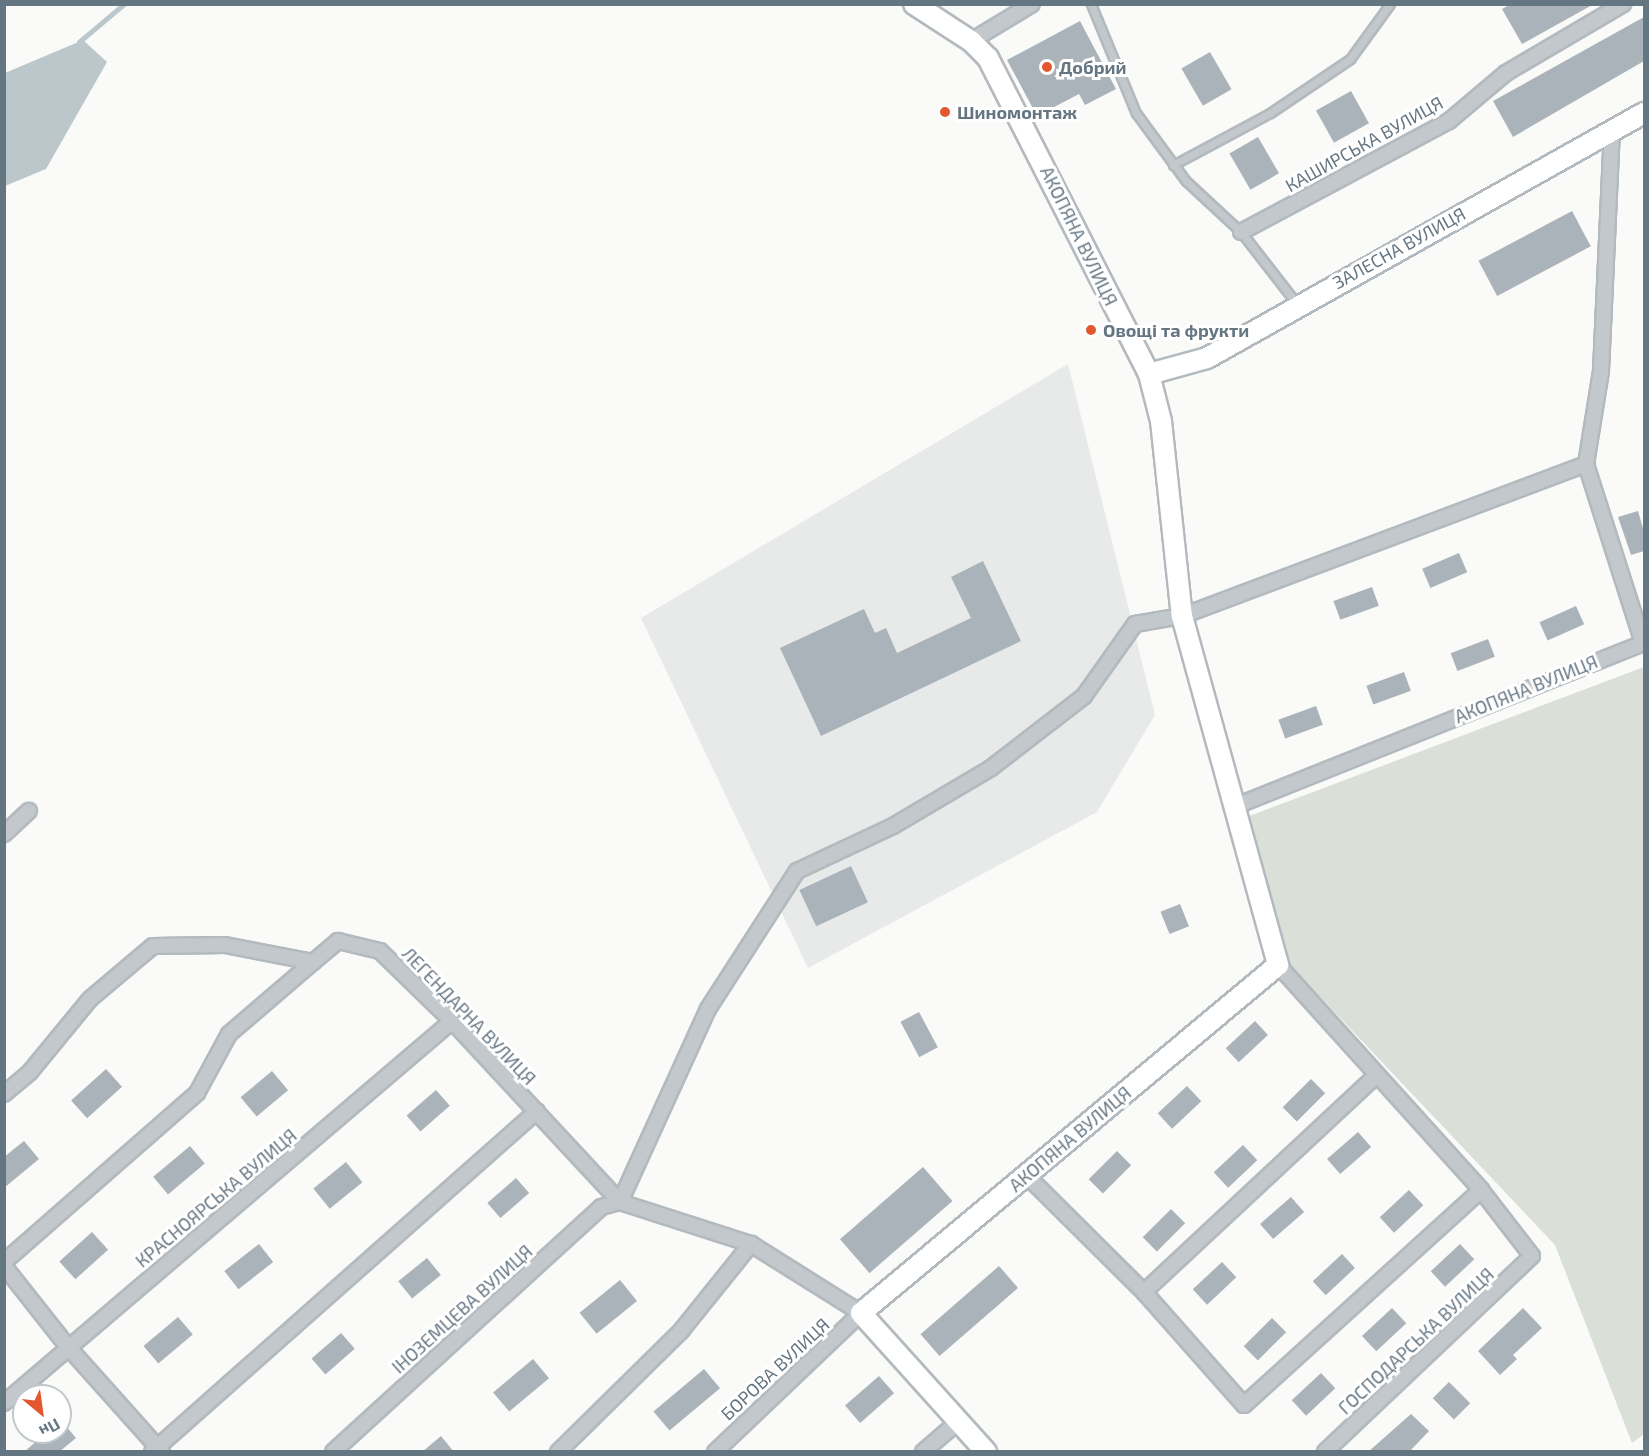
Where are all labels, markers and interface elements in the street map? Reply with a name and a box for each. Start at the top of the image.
place label: Добрий [1059,56,1126,78]
marker: Добрий [1040,60,1054,74]
street label: КАШИРСЬКА ВУЛИЦЯ [1281,92,1447,196]
place label: Шиномонтаж [957,101,1077,123]
marker: Шиномонтаж [938,105,952,119]
street label: АКОПЯНА ВУЛИЦЯ [1036,163,1122,309]
street label: ЗАЛЕСНА ВУЛИЦЯ [1329,203,1469,293]
place label: Овощі та фрукти [1103,319,1249,341]
marker: Овощі та фрукти [1084,323,1098,337]
street label: АКОПЯНА ВУЛИЦЯ [1451,650,1601,728]
street label: ЛЕГЕНДАРНА ВУЛИЦЯ [398,943,540,1089]
street label: АКОПЯНА ВУЛИЦЯ [1005,1082,1135,1196]
street label: КРАСНОЯРСЬКА ВУЛИЦЯ [131,1124,301,1272]
street label: ІНОЗЕМЦЕВА ВУЛИЦЯ [387,1240,537,1378]
street label: ГОСПОДАРСЬКА ВУЛИЦЯ [1334,1263,1498,1419]
street label: БОРОВА ВУЛИЦЯ [716,1313,834,1425]
north arrow [12,1384,72,1444]
text: Пн [36,1415,64,1442]

